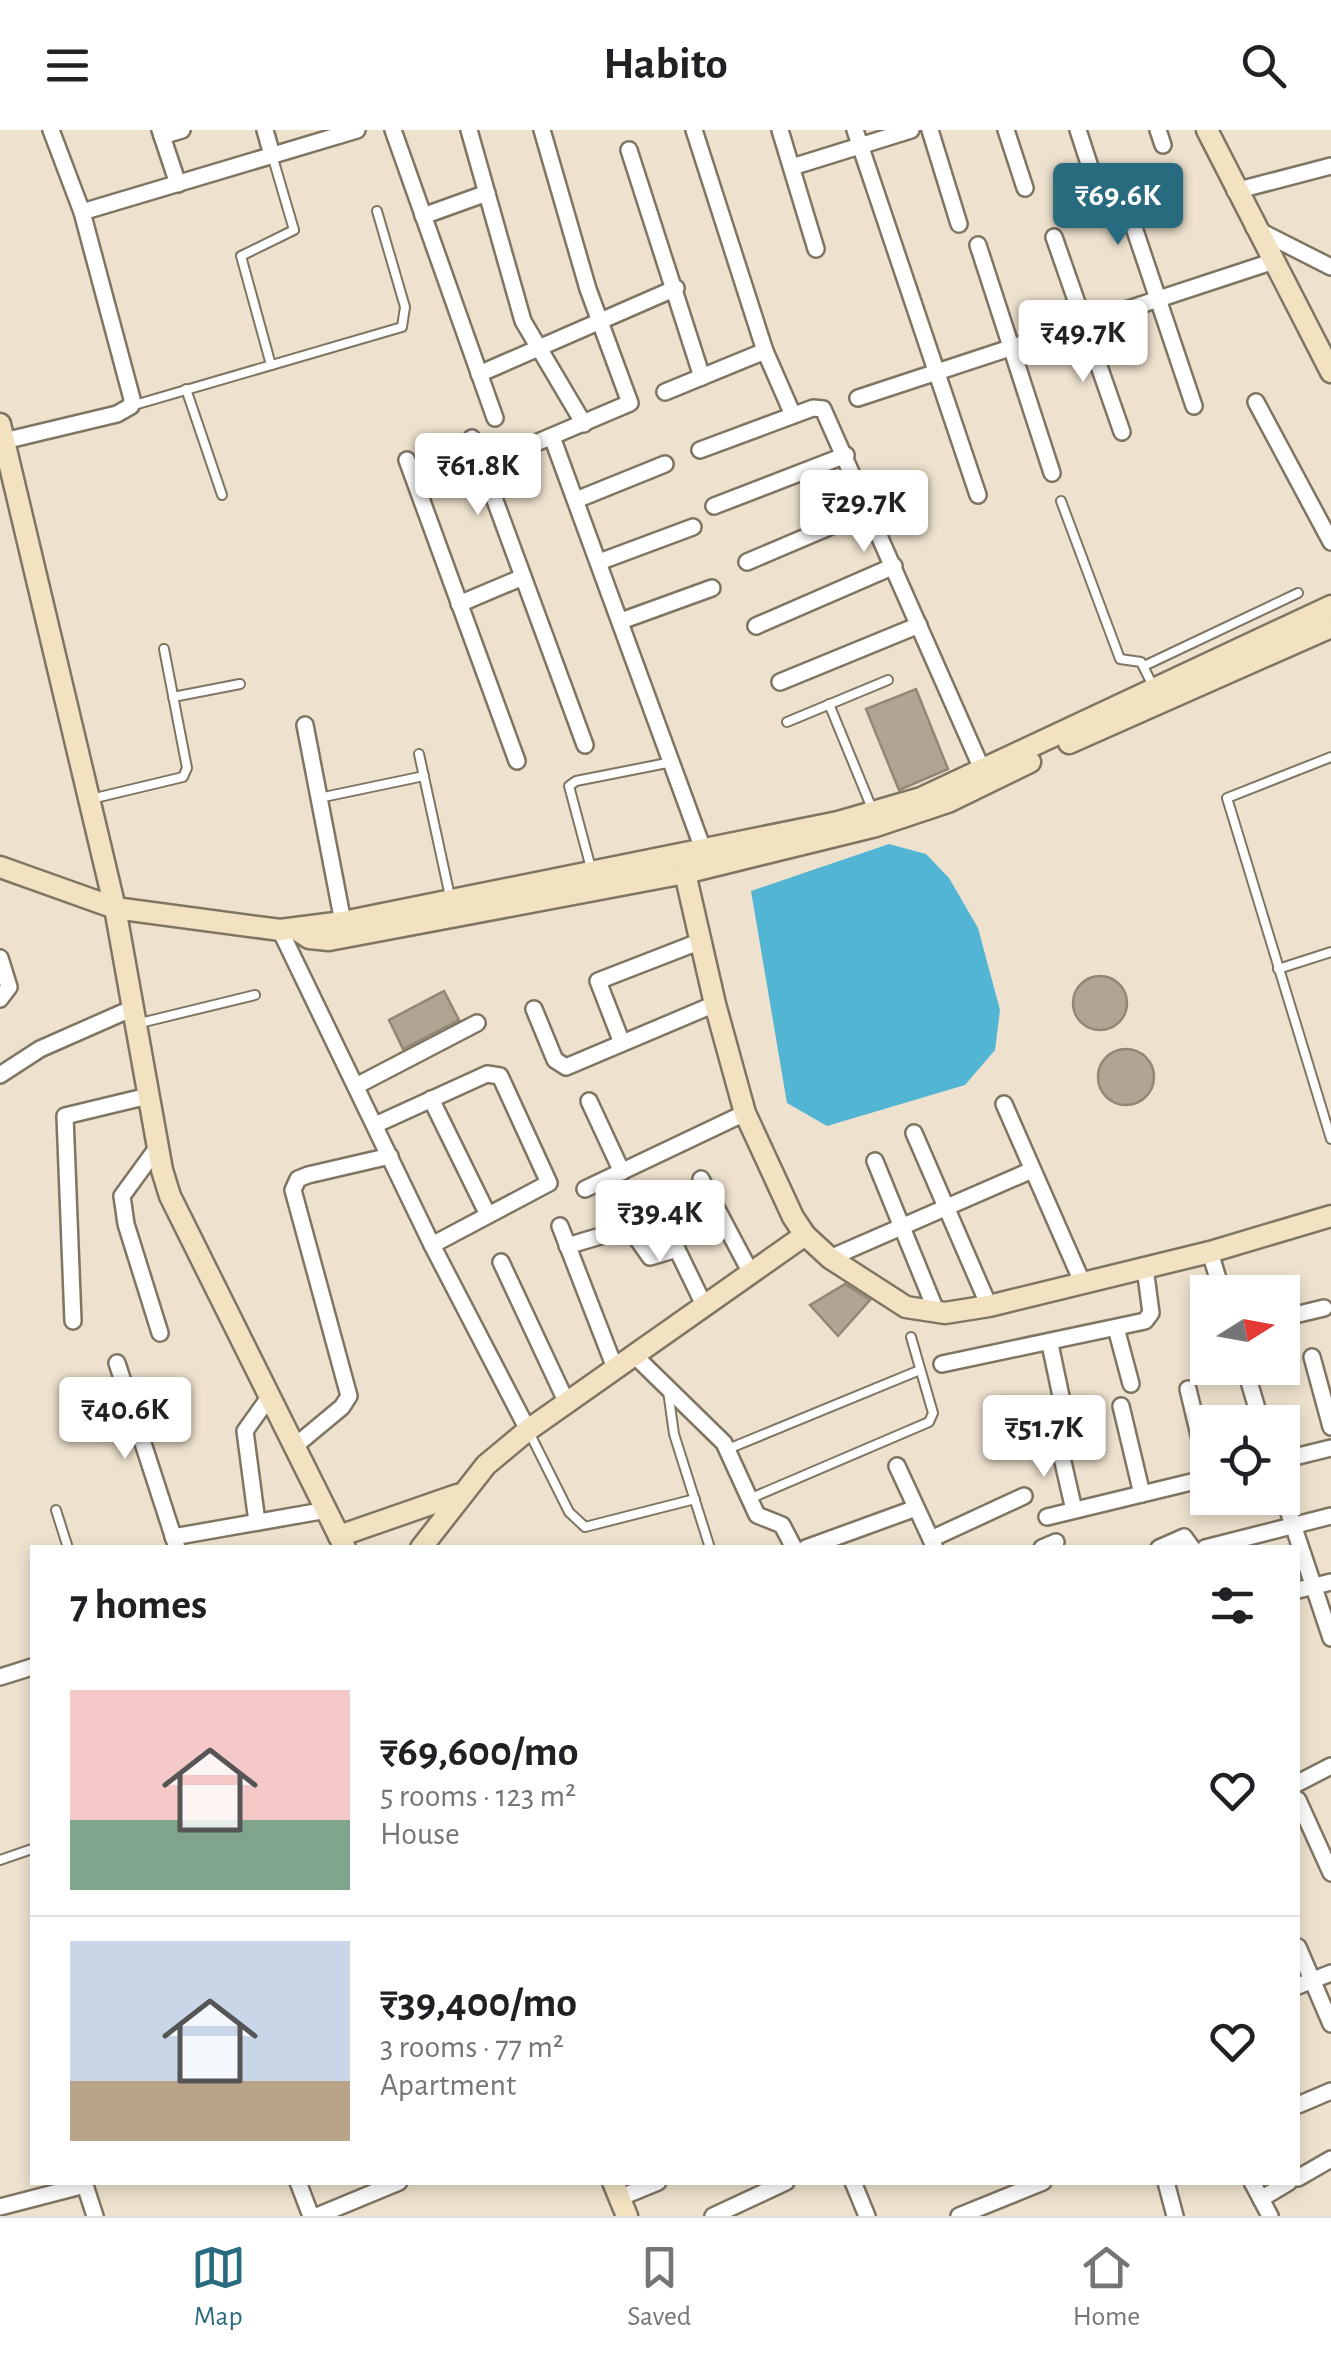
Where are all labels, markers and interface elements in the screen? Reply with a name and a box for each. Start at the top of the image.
icon: menu [40,38,95,93]
icon: search [1236,38,1291,93]
text: Habito [603,42,728,87]
pin: ₹69.6K [1037,163,1199,248]
text: ₹69.6K [1075,179,1161,211]
pin: ₹49.7K [1002,300,1164,385]
text: ₹49.7K [1041,316,1125,348]
pin: ₹61.8K [397,433,559,518]
text: ₹61.8K [437,449,519,481]
pin: ₹29.7K [783,470,945,555]
text: ₹29.7K [822,486,906,518]
pin: ₹39.4K [579,1180,741,1265]
text: ₹39.4K [618,1196,702,1228]
north arrow [1190,1275,1300,1385]
map controls [1190,1275,1300,1515]
pin: ₹40.6K [44,1377,206,1462]
text: ₹40.6K [81,1393,169,1425]
pin: ₹51.7K [963,1395,1125,1480]
button: locate [1190,1405,1300,1515]
text: ₹51.7K [1005,1411,1083,1443]
icon: filters [1205,1578,1260,1633]
text: 7 homes [70,1584,207,1626]
icon: home [150,1730,270,1850]
text: ₹69,600/mo [380,1731,578,1773]
icon: heart [1205,1763,1260,1818]
text: 5 rooms · 123 m² [380,1780,576,1812]
text: House [380,1818,460,1850]
icon: home [150,1981,270,2101]
text: ₹39,400/mo [380,1982,577,2024]
icon: heart [1205,2014,1260,2069]
text: 3 rooms · 77 m² [380,2031,564,2063]
text: Apartment [380,2069,516,2101]
tab: Map [191,2240,246,2334]
tab: Saved [627,2240,691,2334]
tab: Home [1073,2240,1140,2334]

